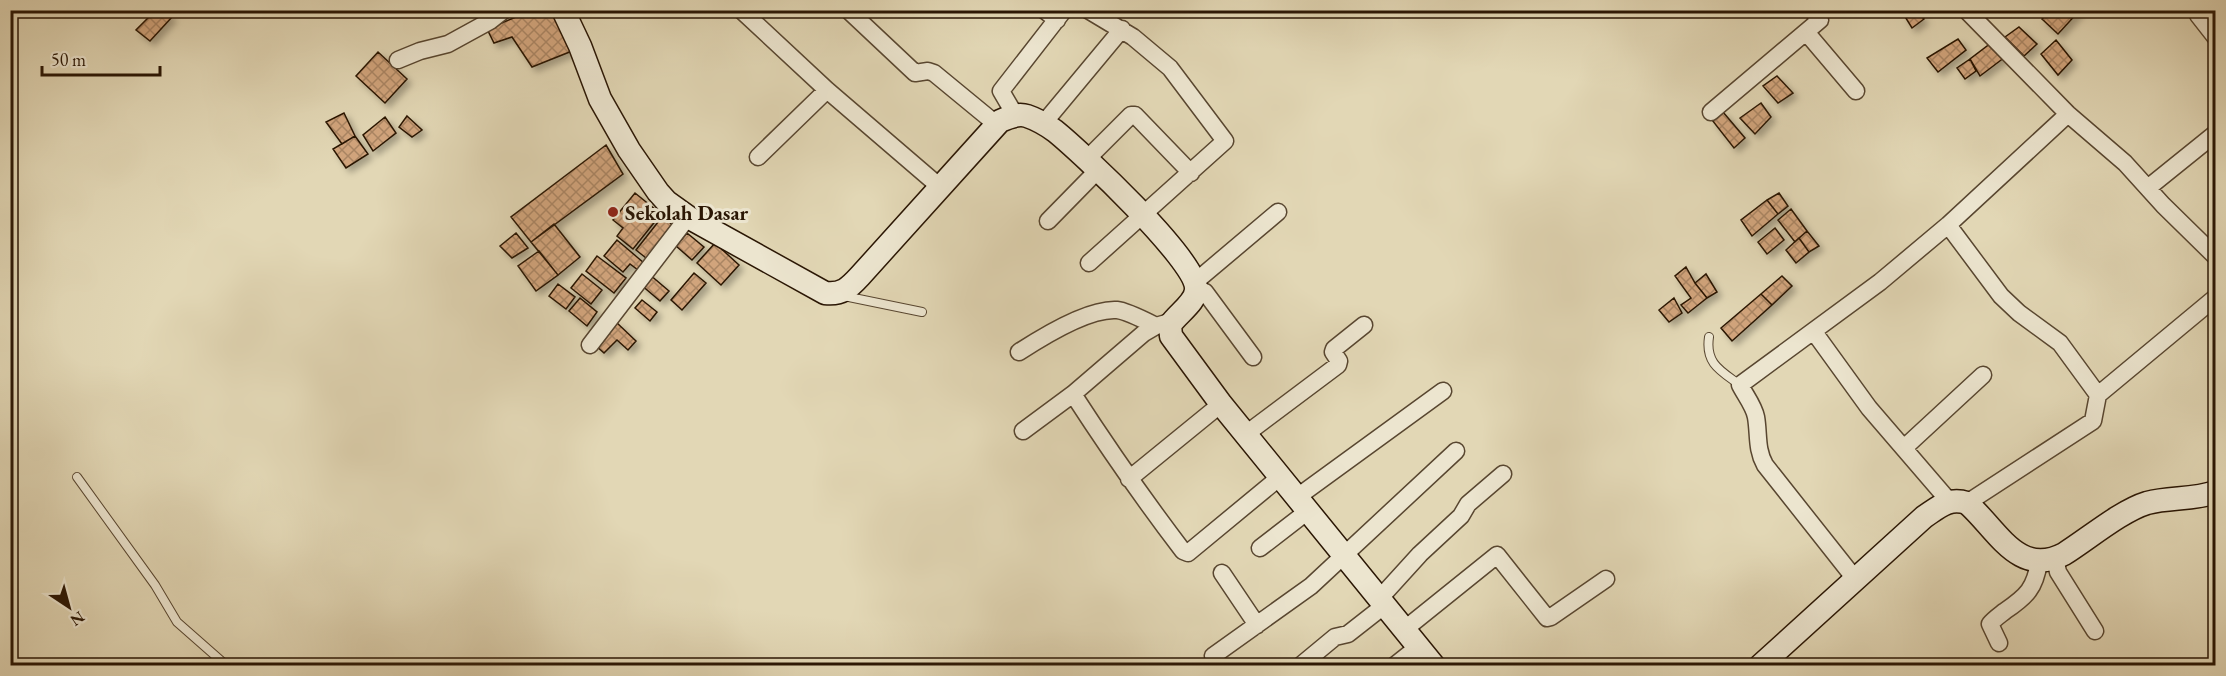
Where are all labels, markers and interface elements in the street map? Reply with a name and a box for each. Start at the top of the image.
scale bar [42,39,160,77]
text: 50 m [51,48,86,71]
place label: Sekolah Dasar [625,199,749,226]
marker: Sekolah Dasar [606,205,620,219]
north arrow [39,577,99,637]
text: N [66,606,89,631]

